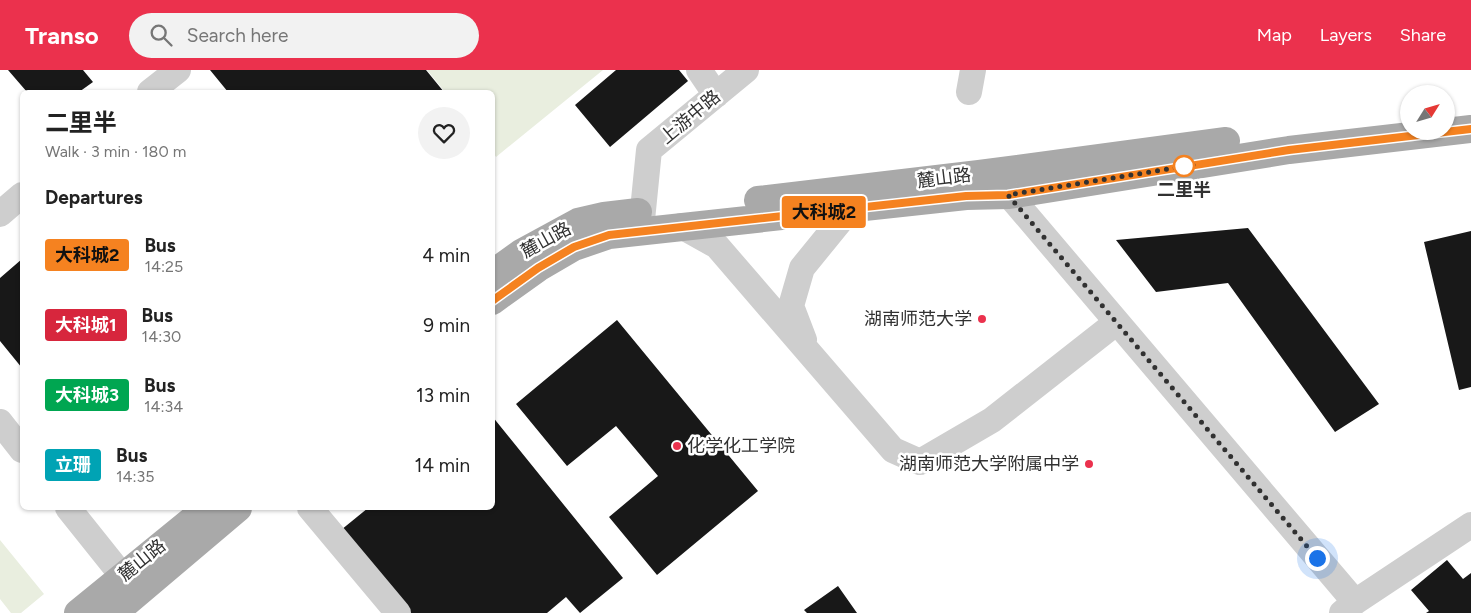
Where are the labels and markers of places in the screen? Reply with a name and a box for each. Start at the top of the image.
marker: 二里半 [1173,155,1195,177]
place label: 二里半 [1157,179,1211,201]
place label: 湖南师范大学 [864,308,972,330]
marker: 湖南师范大学 [976,313,988,325]
place label: 化学化工学院 [687,435,795,457]
marker: 化学化工学院 [671,440,683,452]
place label: 湖南师范大学附属中学 [899,453,1079,475]
marker: 湖南师范大学附属中学 [1083,458,1095,470]

